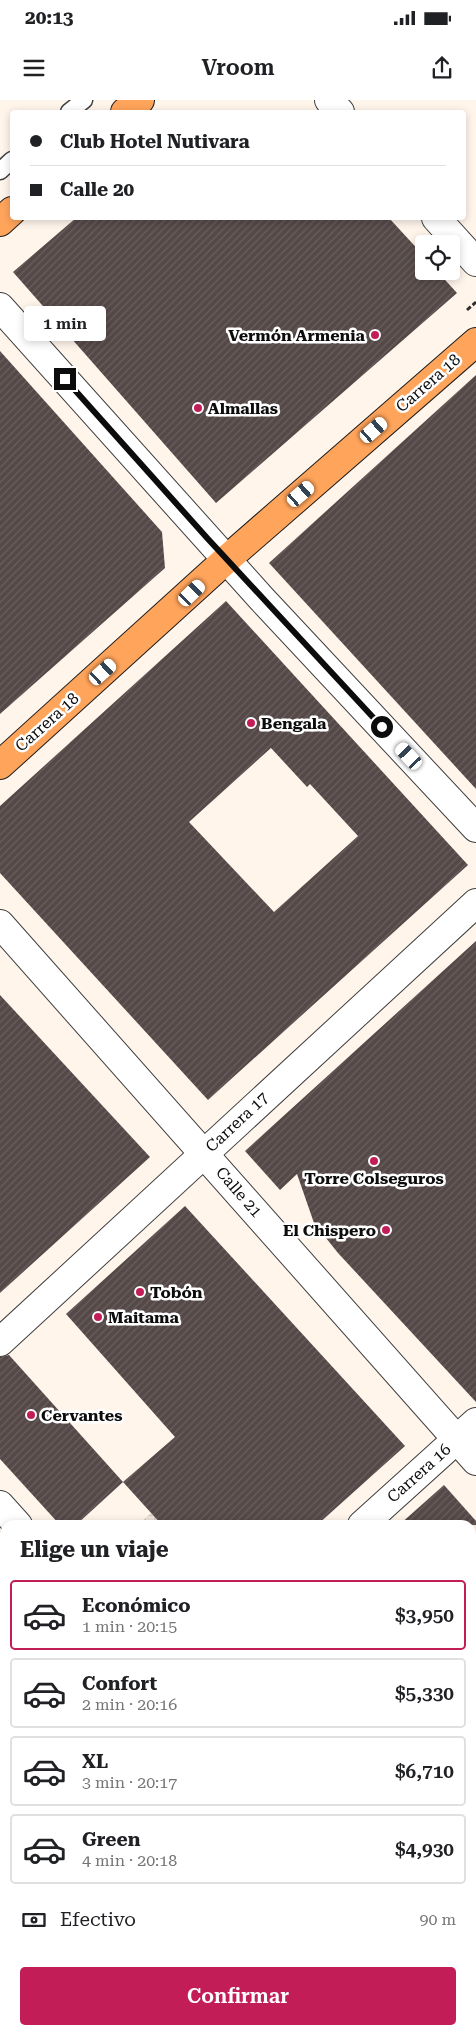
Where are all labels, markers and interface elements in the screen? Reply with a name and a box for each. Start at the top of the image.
text: 20:13 [25,6,74,29]
icon: menu [20,54,48,82]
icon: share [428,54,456,82]
text: Vroom [201,55,275,80]
text: Club Hotel Nutivara [60,130,250,153]
text: Calle 20 [60,178,134,201]
map controls [415,235,460,280]
button: locate [415,235,460,280]
callout: 1 min [24,306,106,342]
text: 1 min [43,314,87,333]
place label: Vermón Armenia [228,326,366,345]
marker: Vermón Armenia [369,329,381,341]
street label: Carrera 18 [392,350,464,416]
route end [54,368,76,390]
place label: Almallas [208,399,278,418]
marker: Almallas [192,402,204,414]
car [357,414,390,446]
car [284,478,317,510]
car [175,577,208,609]
car [86,656,119,688]
street label: Carrera 18 [11,688,83,755]
place label: Bengala [261,714,327,733]
route start [371,716,393,738]
marker: Bengala [245,717,257,729]
car [393,740,424,772]
street label: Carrera 17 [202,1088,272,1156]
marker: Torre Colseguros [368,1155,380,1167]
street label: Calle 21 [212,1163,266,1221]
place label: Torre Colseguros [304,1169,444,1188]
place label: El Chispero [283,1221,376,1240]
marker: El Chispero [380,1224,392,1236]
place label: Tobón [150,1283,203,1302]
marker: Tobón [134,1286,146,1298]
place label: Maitama [108,1308,180,1327]
marker: Maitama [92,1311,104,1323]
place label: Cervantes [41,1406,123,1425]
marker: Cervantes [25,1409,37,1421]
street label: Carrera 16 [383,1439,455,1506]
text: Elige un viaje [20,1537,169,1562]
icon: car [22,1593,67,1638]
text: Económico [82,1594,190,1617]
text: $3,950 [395,1604,454,1627]
text: 1 min · 20:15 [82,1617,177,1636]
icon: car [22,1671,67,1716]
text: Confort [82,1672,157,1695]
text: $5,330 [395,1682,454,1705]
text: 2 min · 20:16 [82,1695,177,1714]
icon: car [22,1749,67,1794]
text: XL [82,1750,108,1773]
text: $6,710 [395,1760,454,1783]
text: 3 min · 20:17 [82,1773,177,1792]
icon: car [22,1827,67,1872]
text: Green [82,1828,140,1851]
text: $4,930 [395,1838,454,1861]
text: 4 min · 20:18 [82,1851,177,1870]
icon: cash [20,1906,48,1934]
text: Efectivo [60,1908,136,1931]
text: 90 m [419,1910,456,1929]
button: Confirmar [20,1967,456,2025]

